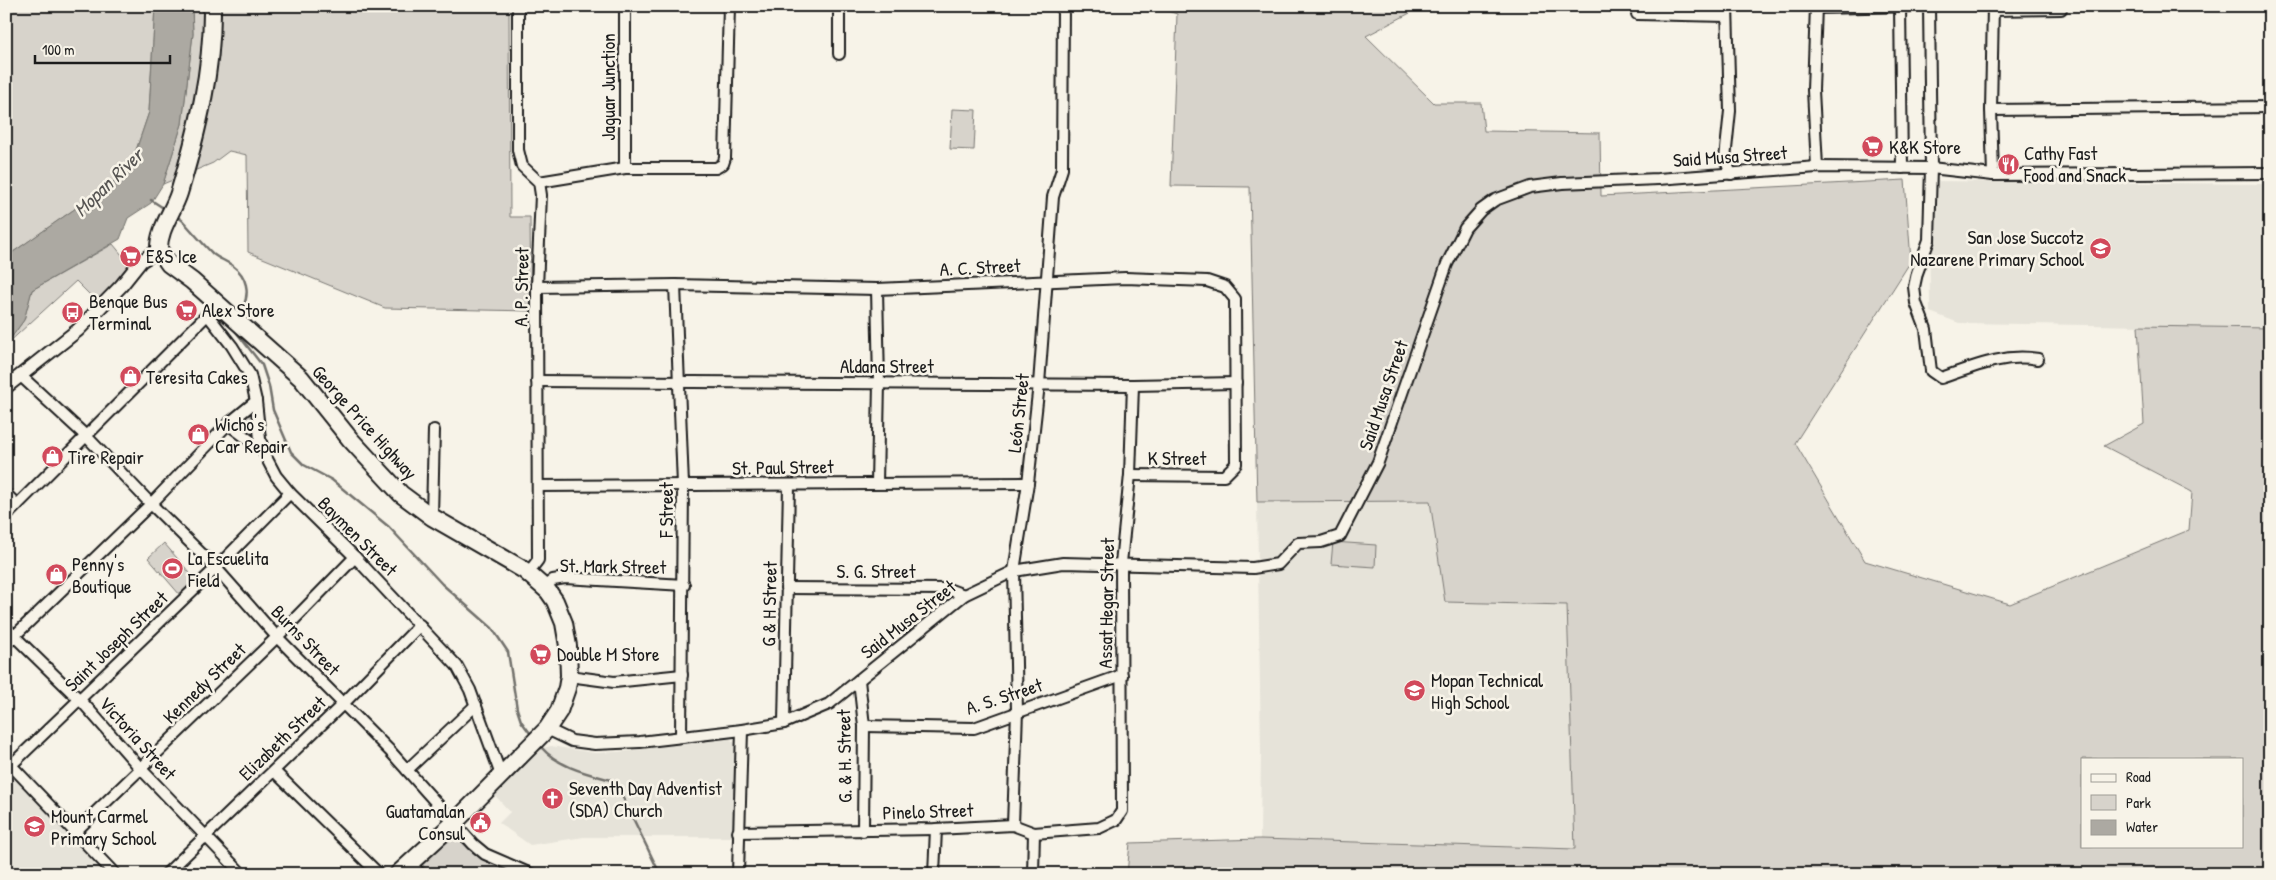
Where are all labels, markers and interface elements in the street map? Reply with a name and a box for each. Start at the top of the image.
scale bar [35,32,170,64]
street label: Jaguar Junction [595,33,621,141]
text: 100 m [42,39,75,60]
place label: K&K Store [1889,134,1962,160]
supermarket icon: K&K Store [1861,135,1885,159]
street label: Said Musa Street [1672,139,1788,173]
water label: Mopan River [67,140,151,223]
place label: Cathy Fast Food and Snack [2023,140,2126,188]
restaurant icon: Cathy Fast Food and Snack [1996,152,2020,176]
place label: San Jose Succotz Nazarene Primary School [1910,224,2085,272]
school or university icon: San Jose Succotz Nazarene Primary School [2088,236,2112,260]
place label: E&S Ice [146,243,197,269]
supermarket icon: E&S Ice [118,244,142,268]
street label: A. P. Street [507,247,535,327]
street label: A. C. Street [939,252,1021,282]
place label: Benque Bus Terminal [89,288,168,336]
place label: Alex Store [202,297,275,323]
supermarket icon: Alex Store [174,298,198,322]
bus stop icon: Benque Bus Terminal [61,300,85,324]
street label: Said Musa Street [1352,336,1414,453]
street label: Aldana Street [840,353,934,379]
street label: George Price Highway [307,359,423,485]
place label: Teresita Cakes [146,364,248,390]
shop icon: Teresita Cakes [118,365,142,389]
street label: León Street [1001,372,1035,454]
place label: Wicho's Car Repair [215,411,289,459]
shop icon: Wicho's Car Repair [187,423,211,447]
place label: Tire Repair [68,444,144,470]
shop icon: Tire Repair [40,445,64,469]
street label: K Street [1148,445,1207,471]
street label: St. Paul Street [732,453,834,481]
street label: F Street [653,482,679,539]
street label: Baymen Street [312,490,404,582]
street label: Assat Hegar Street [1092,537,1120,668]
place label: La Escuelita Field [187,545,269,593]
place label: Penny's Boutique [72,551,132,599]
street label: St. Mark Street [560,552,667,580]
sports icon: La Escuelita Field [160,557,184,581]
street label: S. G. Street [837,558,916,584]
street label: G & H Street [755,561,783,647]
shop icon: Penny's Boutique [44,563,68,587]
street label: Said Musa Street [855,573,961,664]
street label: Saint Joseph Street [59,585,174,697]
street label: Burns Street [266,599,347,681]
street label: Kennedy Street [157,636,252,729]
place label: Double M Store [557,641,660,667]
supermarket icon: Double M Store [529,642,553,666]
place label: Mopan Technical High School [1431,667,1544,715]
street label: A. S. Street [962,671,1046,721]
school or university icon: Mopan Technical High School [1403,679,1427,703]
street label: Elizabeth Street [233,689,332,786]
street label: Victoria Street [94,691,183,786]
street label: G. & H. Street [830,709,858,803]
legend [2081,758,2244,848]
text: Road [2126,766,2151,787]
place label: Seventh Day Adventist (SDA) Church [569,775,722,823]
church icon: Seventh Day Adventist (SDA) Church [541,787,565,811]
text: Park [2126,792,2151,813]
street label: Pinelo Street [882,796,974,826]
place label: Guatamalan Consul [385,798,466,846]
place label: Mount Carmel Primary School [51,803,157,851]
public building icon: Guatamalan Consul [469,810,493,834]
school or university icon: Mount Carmel Primary School [23,815,47,839]
text: Water [2126,816,2158,837]

